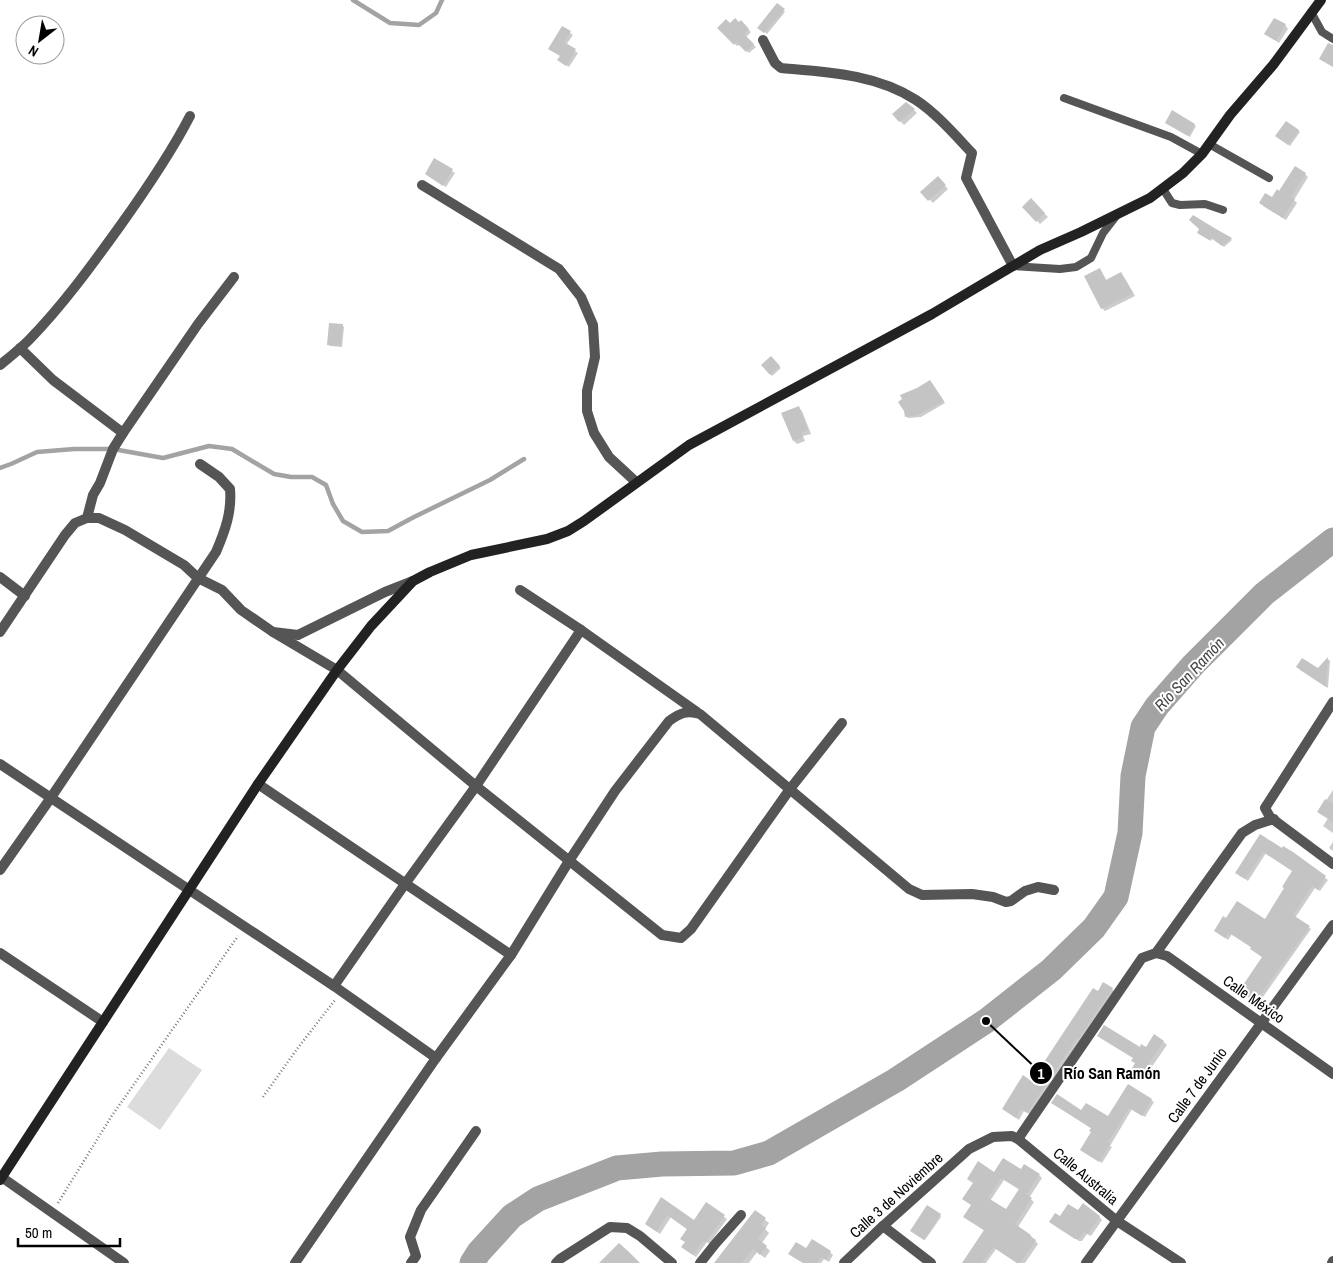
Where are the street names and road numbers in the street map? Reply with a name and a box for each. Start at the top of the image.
street label: Calle México [1219,970,1289,1028]
street label: Calle 7 de Junio [1162,1043,1232,1127]
street label: Calle Australia [1049,1142,1123,1210]
street label: Calle 3 de Noviembre [845,1147,947,1243]

